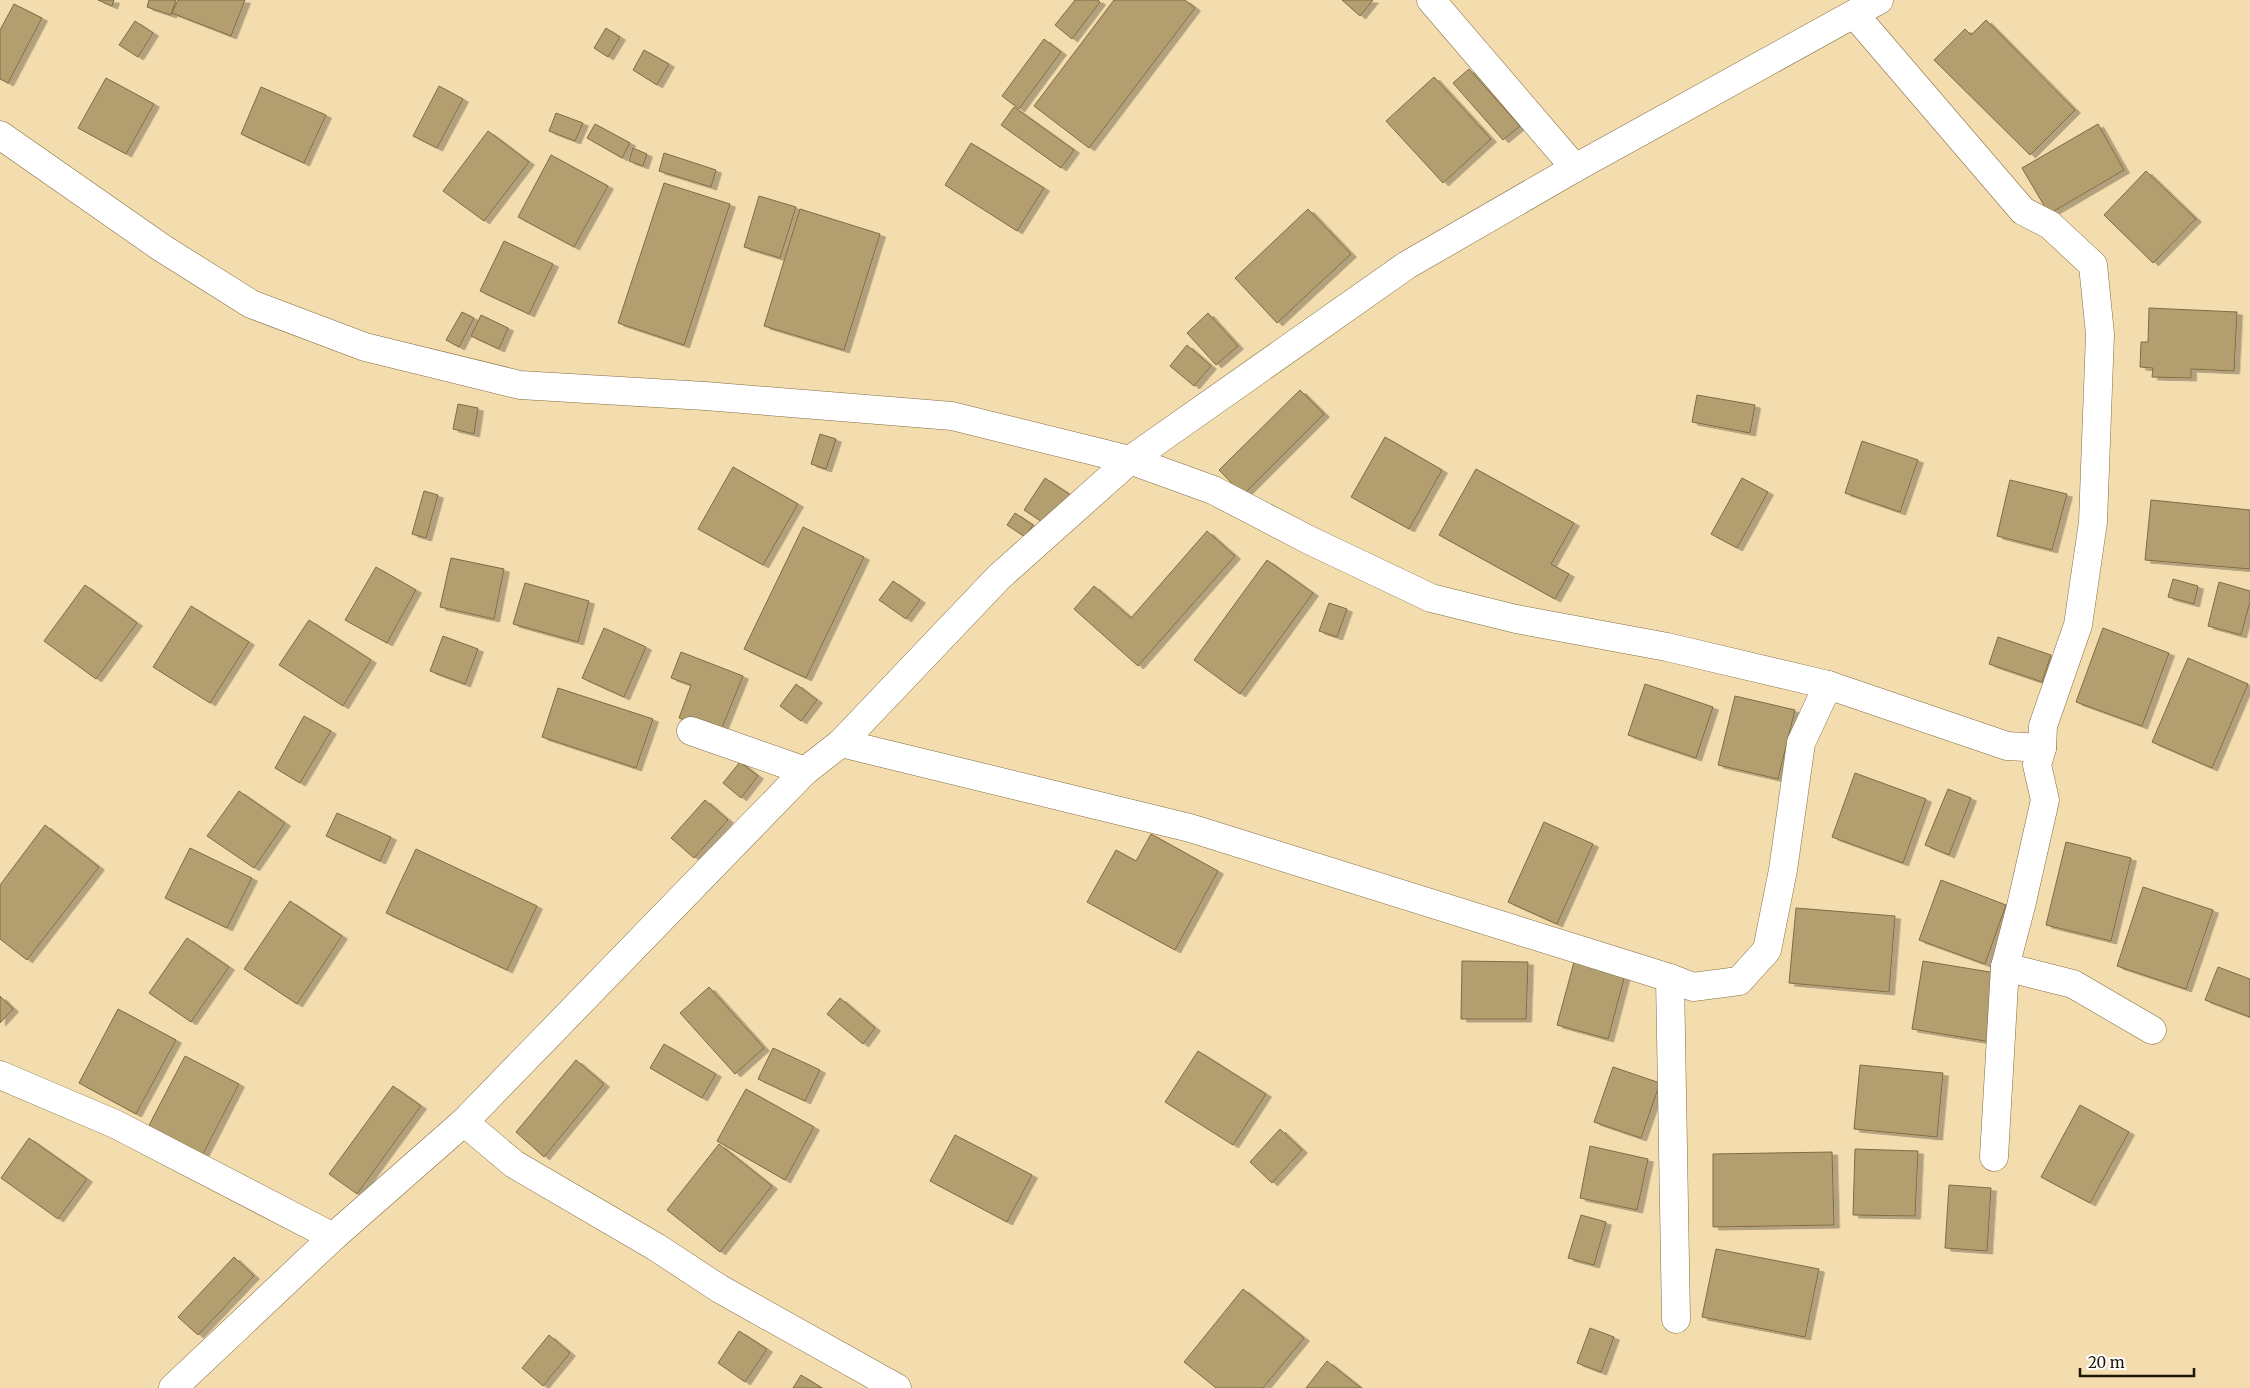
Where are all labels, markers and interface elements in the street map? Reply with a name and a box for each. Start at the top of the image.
scale bar [2080,1346,2194,1378]
text: 20 m [2088,1353,2125,1372]

